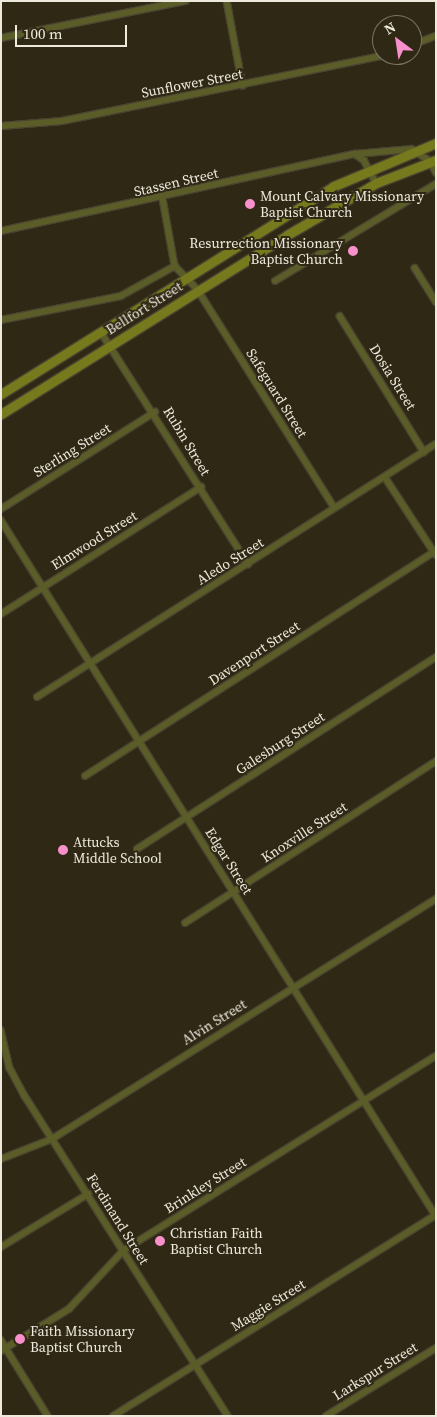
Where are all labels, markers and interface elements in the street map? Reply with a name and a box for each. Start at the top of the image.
scale bar [18,15,130,47]
north arrow [372,15,422,65]
text: N [380,17,399,39]
text: 100 m [23,23,63,44]
street label: Sunflower Street [140,65,244,101]
street label: Stassen Street [132,164,220,200]
place label: Mount Calvary Missionary Baptist Church [260,188,424,220]
marker: Mount Calvary Missionary Baptist Church [244,198,256,210]
place label: Resurrection Missionary Baptist Church [189,235,343,268]
marker: Resurrection Missionary Baptist Church [347,245,359,257]
street label: Bellfort Street [103,278,185,338]
street label: Dosia Street [366,341,420,413]
street label: Safeguard Street [243,345,311,441]
street label: Rubin Street [160,404,214,478]
street label: Sterling Street [30,420,114,480]
street label: Elmwood Street [48,507,140,573]
street label: Aledo Street [193,534,267,588]
street label: Davenport Street [205,617,303,689]
street label: Galesburg Street [232,708,328,778]
street label: Knoxville Street [258,798,350,866]
street label: Edgar Street [202,824,256,898]
place label: Attucks Middle School [73,834,162,866]
marker: Attucks Middle School [57,844,69,856]
street label: Alvin Street [179,996,249,1048]
street label: Brinkley Street [161,1153,249,1217]
street label: Ferdinand Street [83,1170,153,1268]
place label: Christian Faith Baptist Church [170,1225,263,1258]
marker: Christian Faith Baptist Church [154,1235,166,1247]
street label: Maggie Street [228,1275,308,1335]
place label: Faith Missionary Baptist Church [30,1323,135,1355]
marker: Faith Missionary Baptist Church [14,1333,26,1345]
street label: Larkspur Street [330,1338,420,1404]

